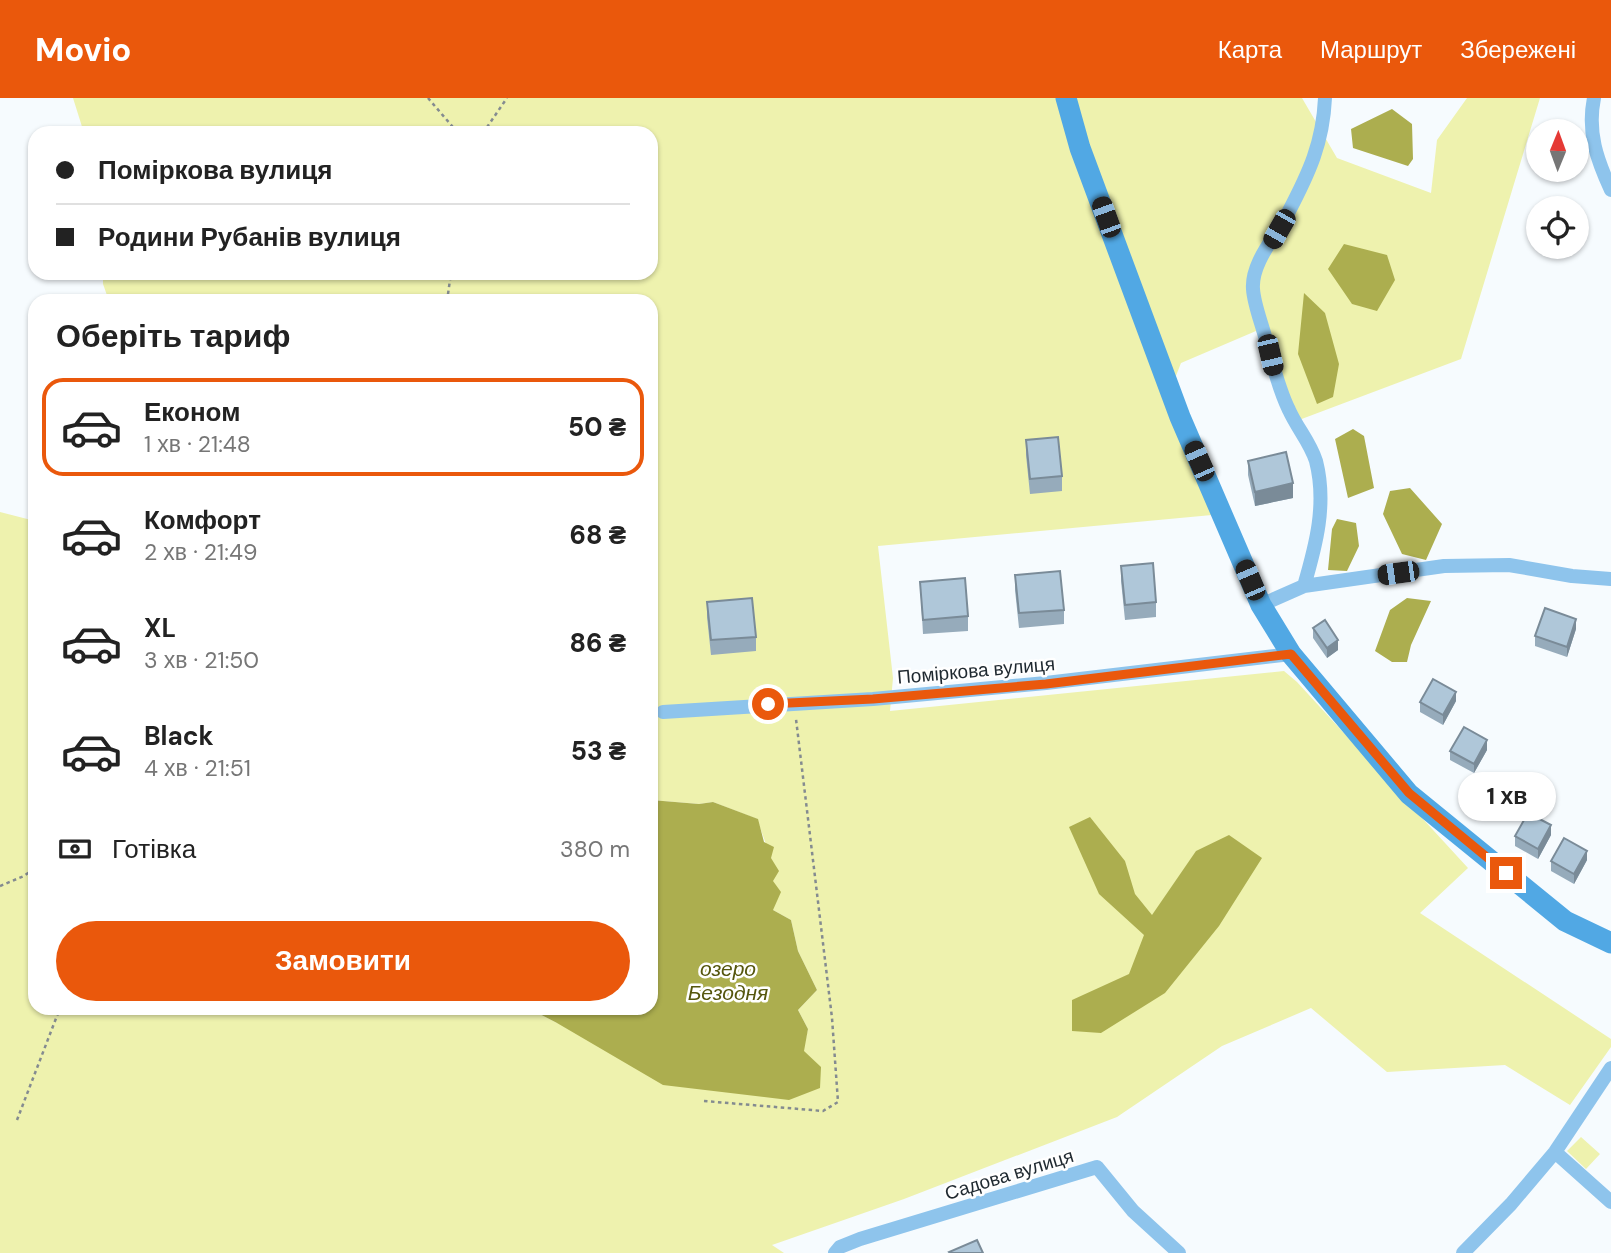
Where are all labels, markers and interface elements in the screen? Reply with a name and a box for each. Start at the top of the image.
text: Movio [35,28,131,71]
text: Карта [1218,34,1282,65]
text: Маршрут [1320,34,1422,65]
text: Збережені [1460,34,1576,65]
north arrow [1526,119,1589,182]
map controls [1526,119,1589,259]
text: Поміркова вулиця [98,153,332,187]
car [1089,194,1124,240]
button: locate [1526,196,1589,259]
car [1260,206,1299,252]
text: Родини Рубанів вулиця [98,220,401,254]
text: Оберіть тариф [56,315,290,357]
car [1256,332,1285,378]
text: Економ [144,395,240,429]
icon: car [60,396,123,459]
text: 50 ₴ [568,410,626,444]
text: 1 хв · 21:48 [144,429,251,459]
car [1181,438,1218,484]
text: Комфорт [144,503,261,537]
icon: car [60,504,123,567]
text: 68 ₴ [570,518,626,552]
text: 2 хв · 21:49 [144,537,257,567]
car [1233,557,1268,603]
car [1376,560,1421,586]
text: XL [144,611,176,645]
icon: car [60,612,123,675]
text: 86 ₴ [570,626,626,660]
text: 3 хв · 21:50 [144,645,259,675]
street label: Поміркова вулиця [896,651,1056,690]
route start [752,688,784,720]
text: Black [144,719,214,753]
icon: car [60,720,123,783]
text: 53 ₴ [571,734,626,768]
text: 4 хв · 21:51 [144,753,251,783]
callout: 1 хв [1457,772,1555,820]
text: 1 хв [1487,781,1527,811]
icon: cash [56,830,94,868]
text: Готівка [112,832,196,866]
text: 380 m [560,834,630,864]
route end [1490,857,1522,889]
button: Замовити [56,921,630,1001]
water label: озеро Безодня [688,955,768,1007]
street label: Садова вулиця [942,1143,1077,1206]

